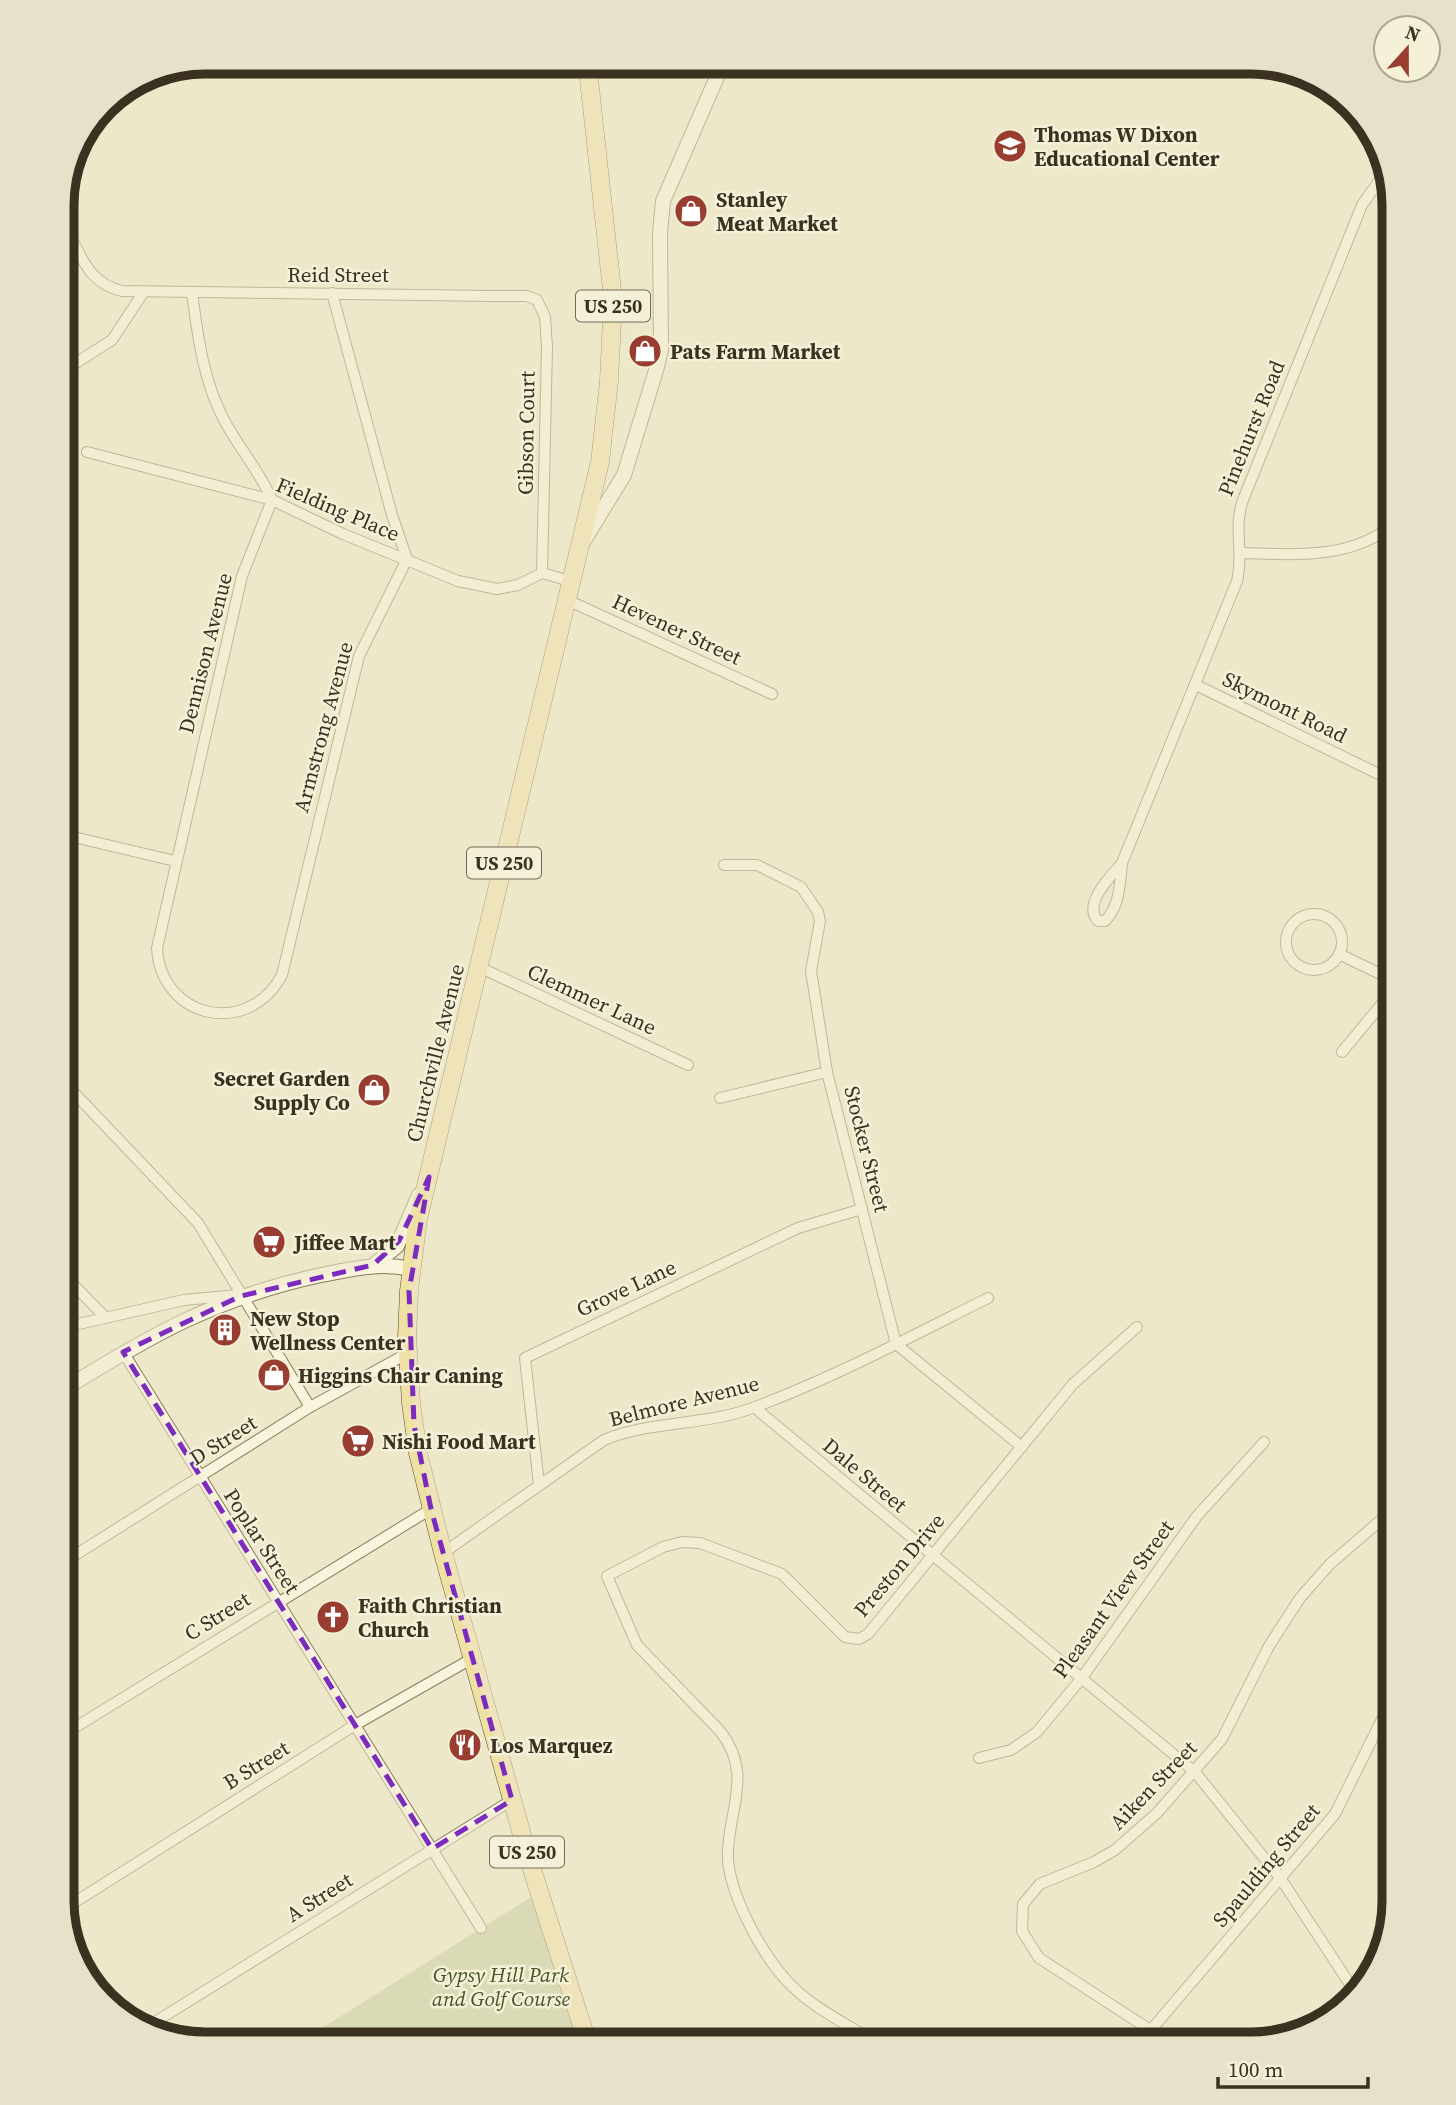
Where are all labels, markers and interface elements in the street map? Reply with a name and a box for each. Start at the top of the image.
north arrow [1372,14,1442,84]
text: N [1402,19,1424,48]
place label: Thomas W Dixon Educational Center [1034,120,1220,173]
school or university icon: Thomas W Dixon Educational Center [991,127,1029,165]
place label: Stanley Meat Market [716,185,838,238]
shop icon: Stanley Meat Market [672,192,710,230]
street label: Reid Street [287,260,389,289]
road number: US 250 [576,290,650,322]
shop icon: Pats Farm Market [626,332,664,370]
place label: Pats Farm Market [670,337,841,366]
street label: Pinehurst Road [1211,356,1291,500]
street label: Gibson Court [510,371,542,495]
street label: Fielding Place [272,470,404,548]
street label: Dennison Avenue [171,570,239,736]
street label: Hevener Street [608,586,746,672]
street label: Armstrong Avenue [286,639,360,815]
street label: Skymont Road [1218,664,1352,750]
road number: US 250 [467,848,541,878]
street label: Clemmer Lane [523,956,661,1042]
street label: Churchville Avenue [399,961,471,1145]
place label: Secret Garden Supply Co [214,1064,350,1117]
shop icon: Secret Garden Supply Co [355,1071,393,1109]
street label: Stocker Street [837,1083,897,1215]
supermarket icon: Jiffee Mart [250,1223,288,1261]
place label: Jiffee Mart [292,1228,396,1257]
street label: Grove Lane [571,1252,681,1324]
place label: New Stop Wellness Center [250,1304,406,1357]
building icon: New Stop Wellness Center [206,1311,244,1349]
shop icon: Higgins Chair Caning [255,1356,293,1394]
place label: Higgins Chair Caning [298,1361,504,1390]
street label: Belmore Avenue [606,1368,762,1434]
street label: D Street [184,1408,262,1472]
supermarket icon: Nishi Food Mart [339,1422,377,1460]
place label: Nishi Food Mart [382,1427,536,1456]
street label: Dale Street [817,1431,913,1519]
street label: Poplar Street [217,1483,307,1599]
street label: Preston Drive [847,1507,951,1623]
street label: Pleasant View Street [1046,1514,1180,1684]
street label: C Street [179,1584,256,1647]
place label: Faith Christian Church [358,1591,502,1644]
church icon: Faith Christian Church [314,1598,352,1636]
restaurant icon: Los Marquez [446,1726,484,1764]
place label: Los Marquez [490,1731,613,1760]
street label: B Street [218,1733,295,1796]
street label: Aiken Street [1103,1734,1203,1836]
street label: Spaulding Street [1206,1797,1326,1933]
road number: US 250 [490,1836,564,1868]
street label: A Street [280,1865,358,1929]
park label: Gypsy Hill Park and Golf Course [432,1960,571,2013]
scale bar [1218,2046,1368,2090]
text: 100 m [1228,2055,1283,2084]

